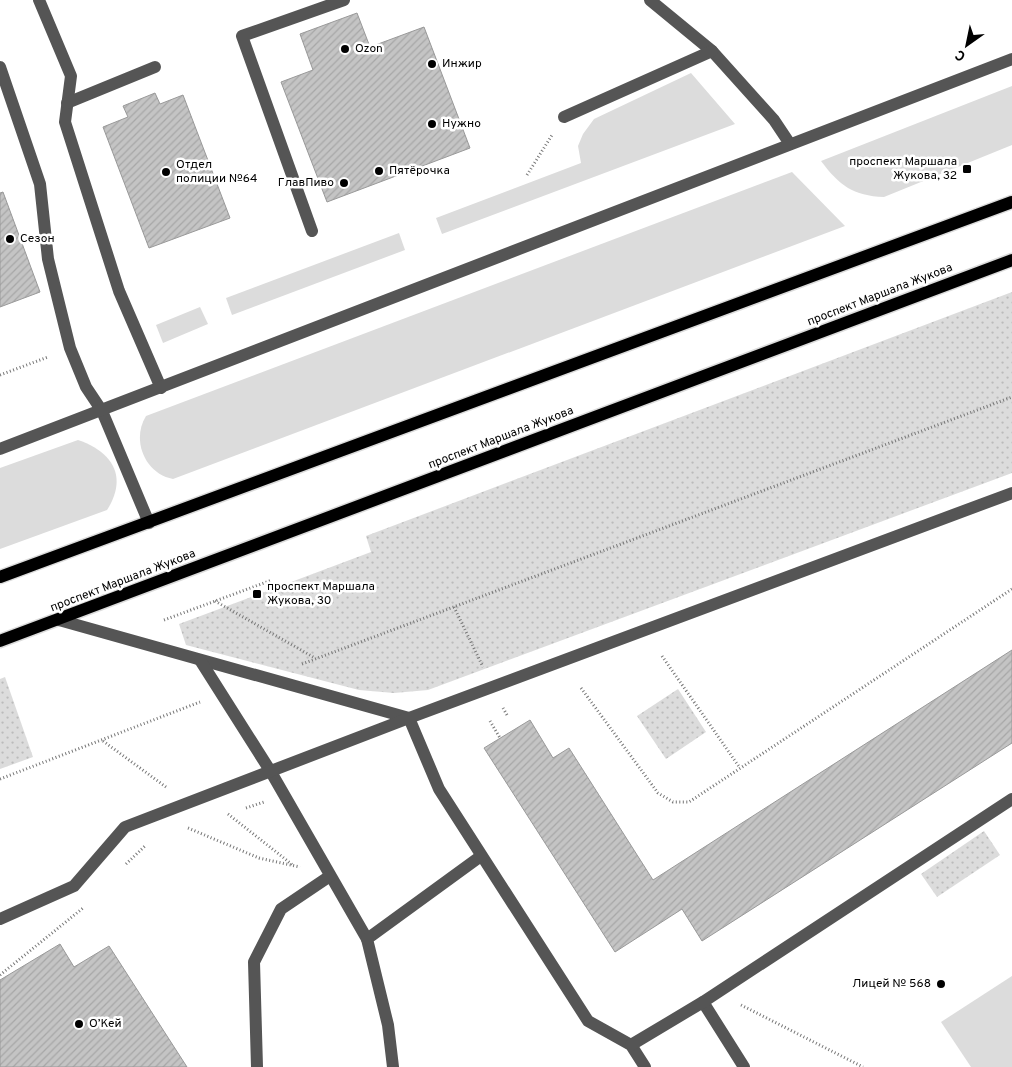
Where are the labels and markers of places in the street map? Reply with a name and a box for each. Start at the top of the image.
place label: Ozon [355,41,383,57]
marker: Ozon [339,43,351,55]
place label: Инжир [442,56,482,72]
marker: Инжир [426,58,438,70]
place label: Нужно [442,116,481,132]
marker: Нужно [426,118,438,130]
place label: проспект Маршала Жукова, 32 [849,154,957,184]
place label: Отдел полиции №64 [176,157,257,187]
place label: Пятёрочка [389,163,450,179]
marker: проспект Маршала Жукова, 32 [961,163,973,175]
marker: Пятёрочка [373,165,385,177]
marker: Отдел полиции №64 [160,166,172,178]
place label: ГлавПиво [278,175,334,191]
marker: ГлавПиво [338,177,350,189]
place label: Сезон [20,231,55,247]
marker: Сезон [4,233,16,245]
place label: проспект Маршала Жукова, 30 [267,579,375,609]
marker: проспект Маршала Жукова, 30 [251,588,263,600]
place label: Лицей № 568 [852,976,931,992]
marker: Лицей № 568 [935,978,947,990]
place label: О’Кей [89,1016,122,1032]
marker: О’Кей [73,1018,85,1030]

